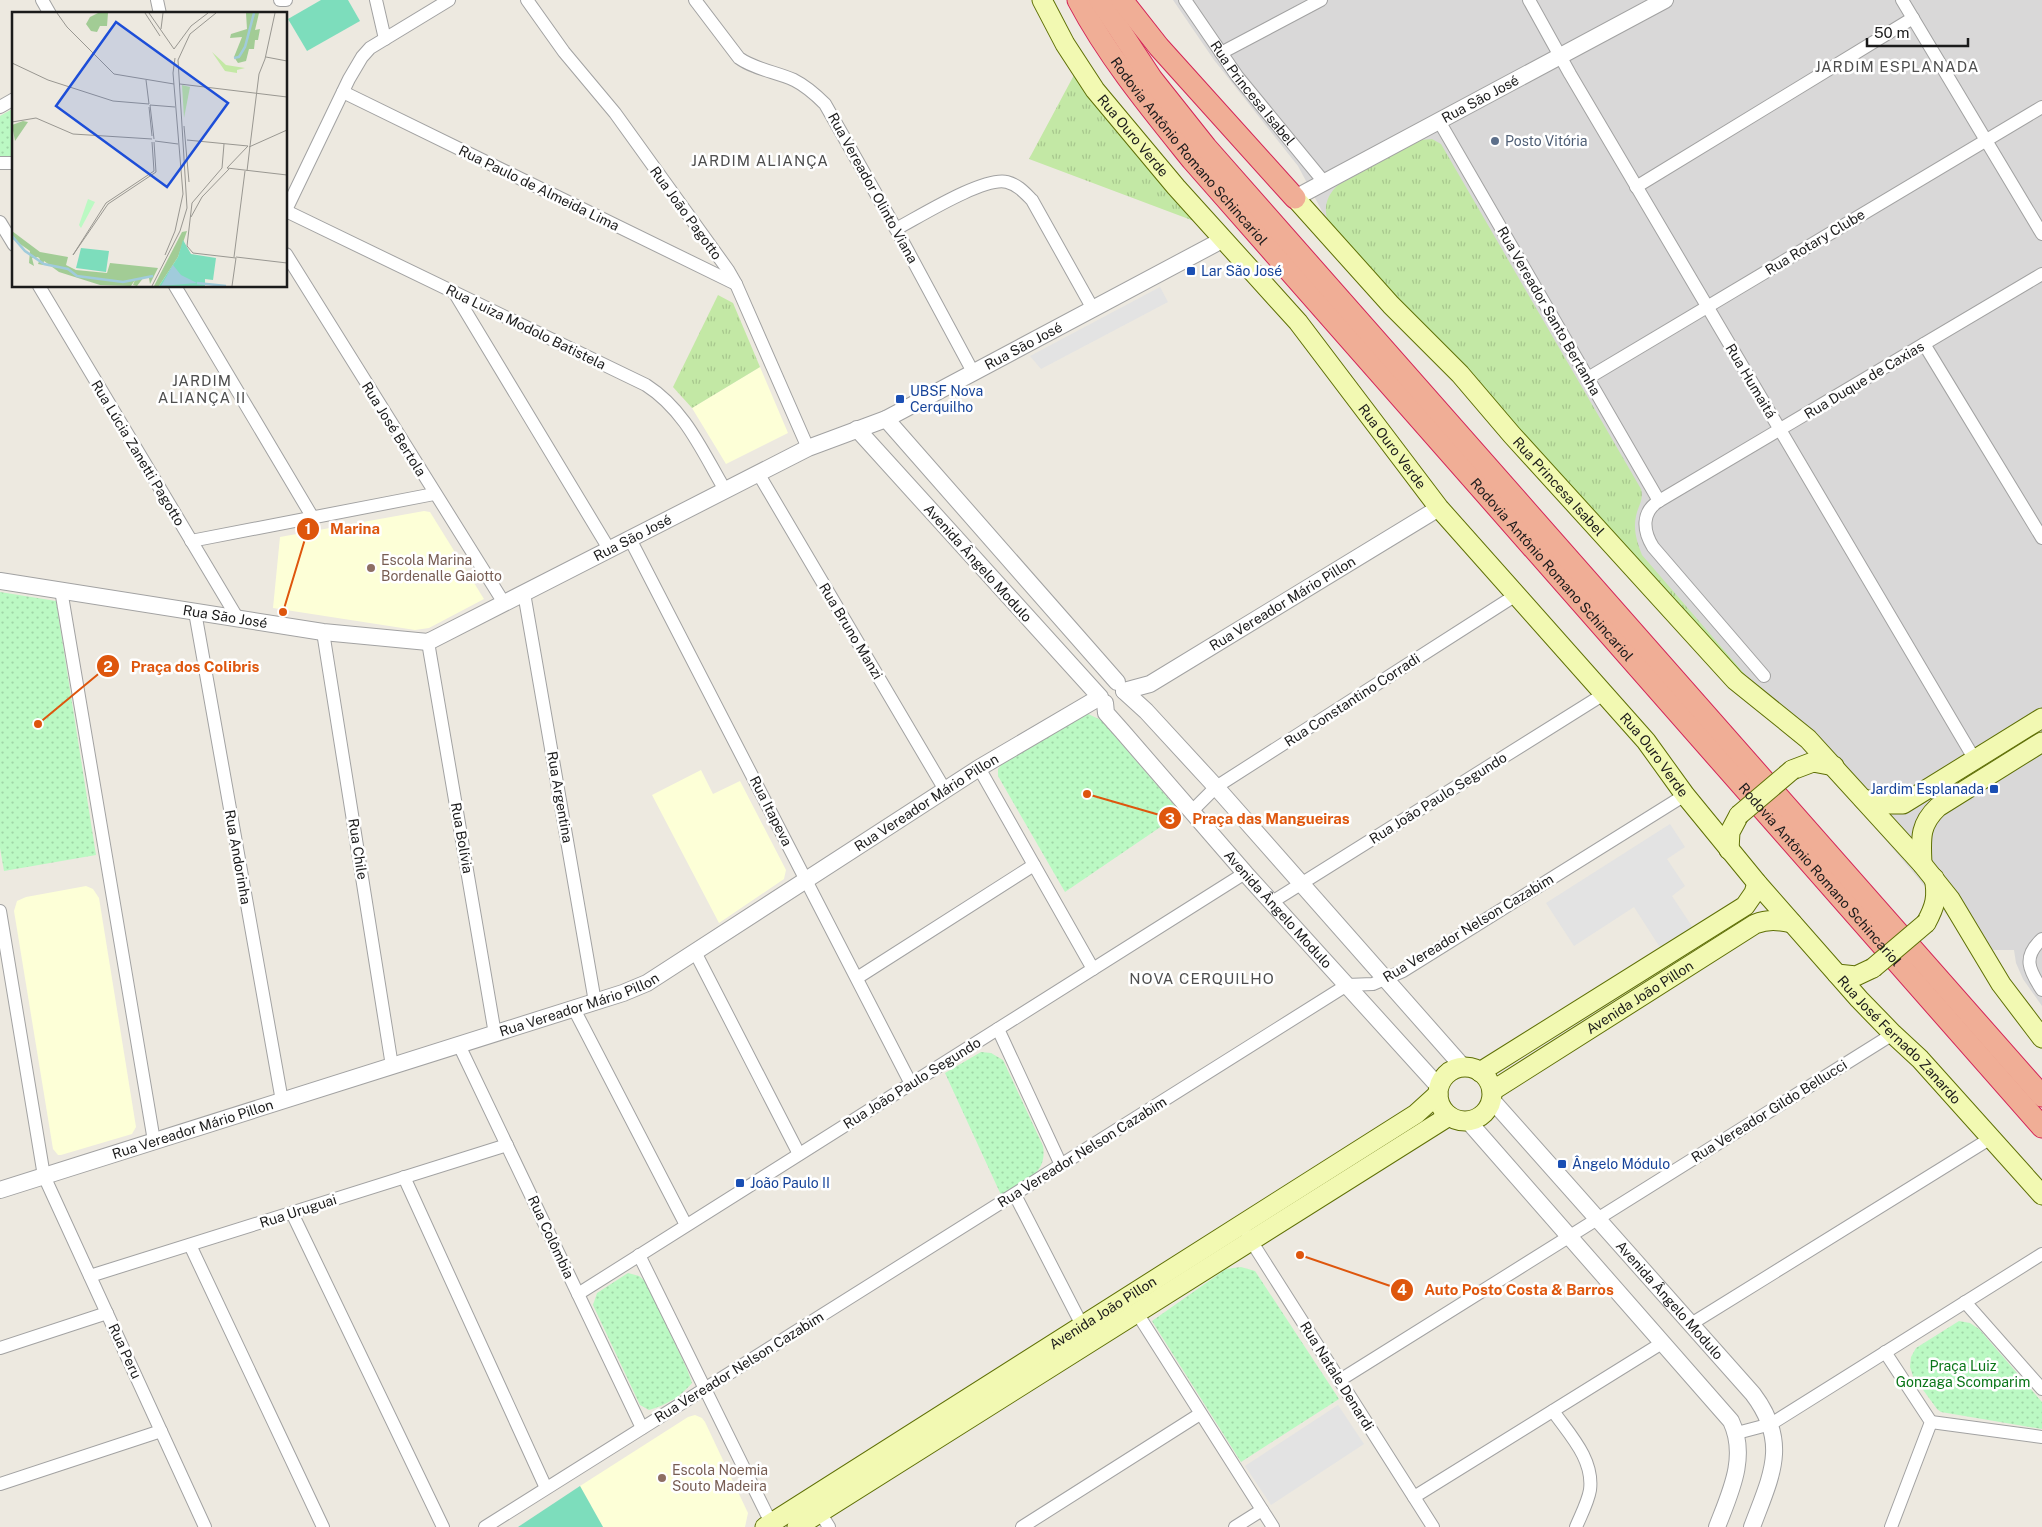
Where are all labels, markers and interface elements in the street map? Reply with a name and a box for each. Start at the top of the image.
inset map [12,12,288,288]
scale bar [1867,15,1968,47]
text: 50 m [1874,24,1909,41]
street label: Rua Princesa Isabel [1207,38,1298,148]
street label: Rodovia Antônio Romano Schincariol [1107,54,1271,248]
district label: JARDIM ESPLANADA [1815,58,1979,75]
street label: Rua São José [1439,72,1522,126]
street label: Rua Ouro Verde [1094,91,1172,180]
street label: Rua Vereador Olinto Viana [825,110,921,266]
place label: Posto Vitória [1505,133,1587,149]
marker: Posto Vitória [1489,135,1501,147]
street label: Rua Paulo de Almeida Lima [456,142,622,234]
district label: JARDIM ALIANÇA [691,152,829,169]
street label: Rua João Pagotto [647,163,725,263]
street label: Rua Rotary Clube [1762,206,1868,278]
street label: Rua Vereador Santo Bertanha [1494,224,1604,398]
place label: Lar São José [1201,263,1282,279]
marker: Lar São José [1185,265,1197,277]
street label: Rua Luiza Modolo Batistela [444,281,608,373]
street label: Rua São José [982,319,1065,373]
street label: Rua Duque de Caxias [1801,338,1927,422]
street label: Rua Humaitá [1723,341,1779,421]
district label: JARDIM ALIANÇA II [158,372,246,406]
street label: Rua Lúcia Zanetti Pagotto [88,377,188,529]
street label: Rua José Bertola [359,379,429,479]
place label: UBSF Nova Cerquilho [910,383,983,415]
marker: UBSF Nova Cerquilho [894,393,906,405]
street label: Rua Ouro Verde [1355,401,1429,492]
street label: Rua Princesa Isabel [1510,434,1608,539]
street label: Rodovia Antônio Romano Schincariol [1467,475,1637,664]
street label: Avenida Ângelo Modulo [921,500,1036,625]
street label: Rua São José [591,511,674,564]
callout: Marina [295,514,390,544]
text: 1 [305,520,311,537]
text: Marina [330,520,380,537]
place label: Escola Marina Bordenalle Gaiotto [381,552,502,584]
street label: Rua Vereador Mário Pillon [1207,553,1358,654]
marker: Escola Marina Bordenalle Gaiotto [365,562,377,574]
street label: Rua Bruno Manzi [816,580,886,682]
street label: Rua São José [182,602,269,631]
street label: Rua Constantino Corradi [1281,650,1423,750]
callout: Praça dos Colibris [95,651,269,681]
text: 2 [103,658,113,675]
text: Praça dos Colibris [131,658,259,675]
street label: Rua Ouro Verde [1617,710,1692,800]
street label: Rua João Paulo Segundo [1366,749,1510,847]
street label: Rua Argentina [544,750,576,844]
street label: Rua Vereador Mário Pillon [851,750,1001,855]
street label: Rua Itapeva [747,773,795,849]
street label: Rodovia Antônio Romano Schincariol [1735,780,1905,969]
place label: Jardim Esplanada [1870,781,1984,797]
marker: Jardim Esplanada [1988,783,2000,795]
street label: Rua Bolívia [448,801,476,875]
callout: Praça das Mangueiras [1157,803,1360,833]
street label: Rua Andorinha [222,808,254,906]
text: 3 [1165,810,1175,827]
text: Praça das Mangueiras [1192,810,1350,827]
street label: Rua Chile [345,817,371,881]
street label: Avenida Ângelo Modulo [1221,847,1335,972]
street label: Rua Vereador Nelson Cazabim [1380,871,1556,985]
street label: Avenida João Pillon [1583,957,1696,1037]
street label: Rua Vereador Mário Pillon [497,969,662,1040]
district label: NOVA CERQUILHO [1129,970,1275,987]
street label: Rua José Fernado Zanardo [1834,972,1964,1107]
street label: Rua João Paulo Segundo [840,1034,984,1132]
street label: Rua Vereador Gildo Bellucci [1688,1056,1850,1166]
street label: Rua Vereador Nelson Cazabim [995,1093,1169,1211]
street label: Rua Vereador Mário Pillon [110,1096,275,1162]
place label: Ângelo Módulo [1572,1155,1670,1172]
marker: Ângelo Módulo [1556,1158,1568,1170]
place label: João Paulo II [750,1175,830,1191]
marker: João Paulo II [734,1177,746,1189]
street label: Rua Uruguai [258,1191,338,1231]
street label: Rua Colômbia [525,1193,577,1281]
street label: Avenida Ângelo Modulo [1613,1238,1727,1363]
street label: Avenida João Pillon [1046,1273,1159,1353]
callout: Auto Posto Costa & Barros [1389,1275,1624,1305]
text: 4 [1397,1281,1407,1298]
text: Auto Posto Costa & Barros [1424,1281,1614,1298]
street label: Rua Vereador Nelson Cazabim [652,1308,826,1426]
street label: Rua Natale Denardi [1297,1319,1377,1433]
street label: Rua Peru [105,1321,145,1381]
park label: Praça Luiz Gonzaga Scomparim [1896,1358,2030,1390]
place label: Escola Noemia Souto Madeira [672,1462,768,1494]
marker: Escola Noemia Souto Madeira [656,1472,668,1484]

